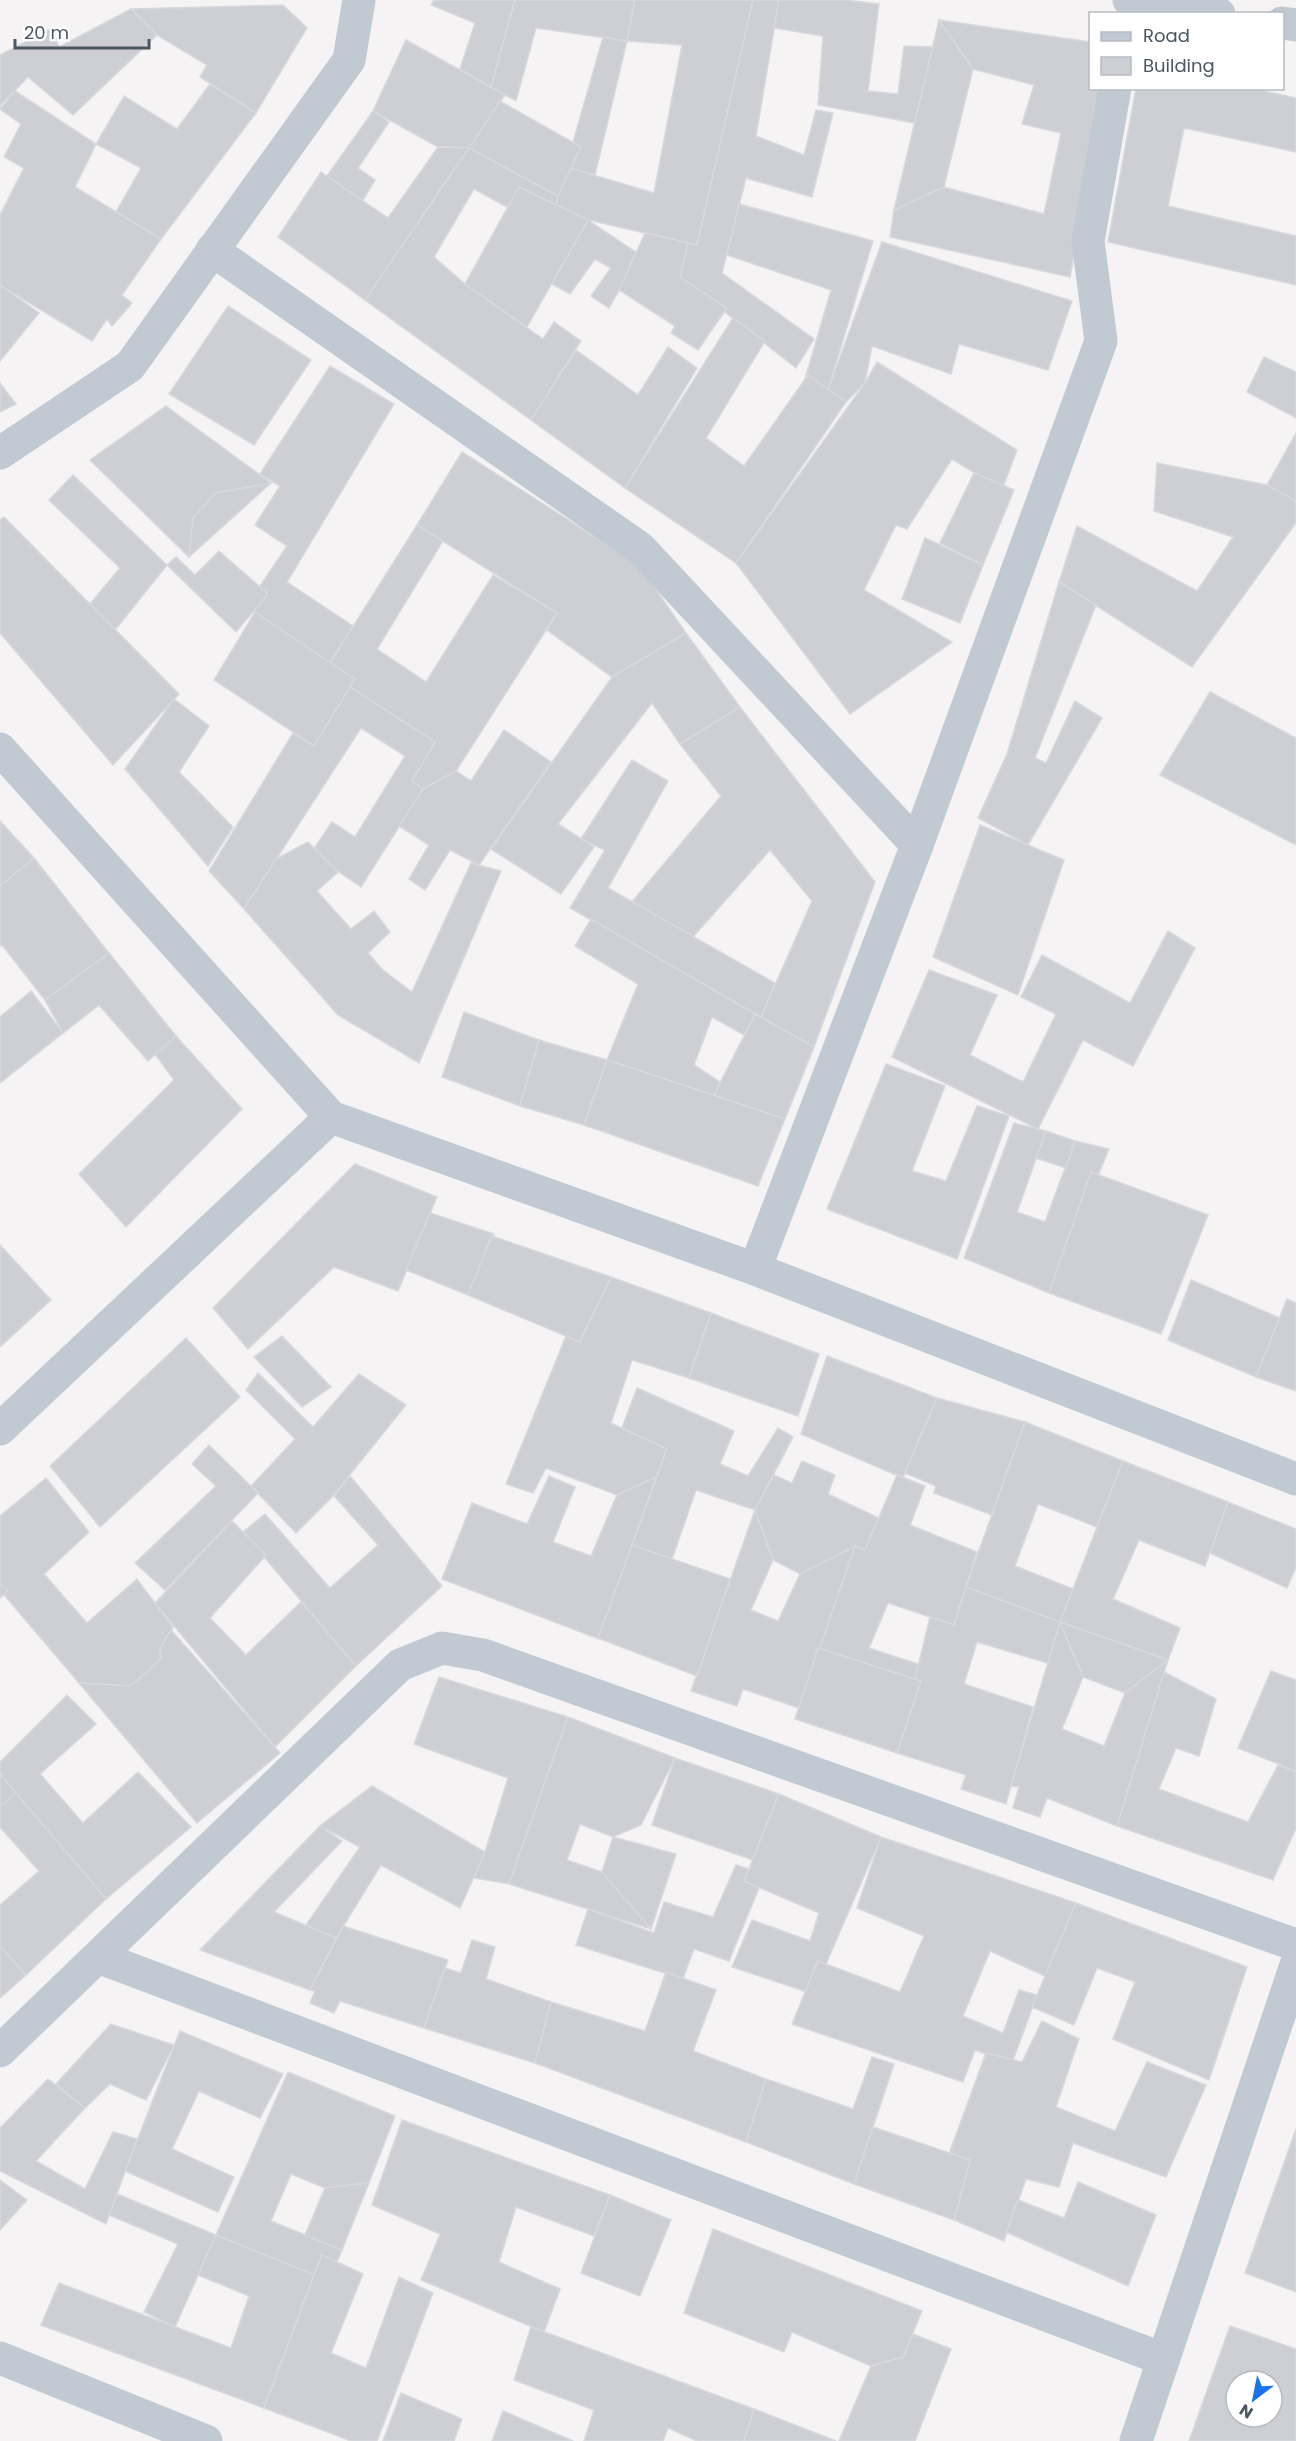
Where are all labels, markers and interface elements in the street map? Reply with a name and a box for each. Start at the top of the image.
scale bar [15,12,148,50]
legend [1089,12,1284,90]
text: 20 m [24,20,69,45]
text: Road [1143,23,1190,48]
text: Building [1143,53,1215,78]
north arrow [1224,2369,1284,2429]
text: N [1235,2398,1258,2424]

